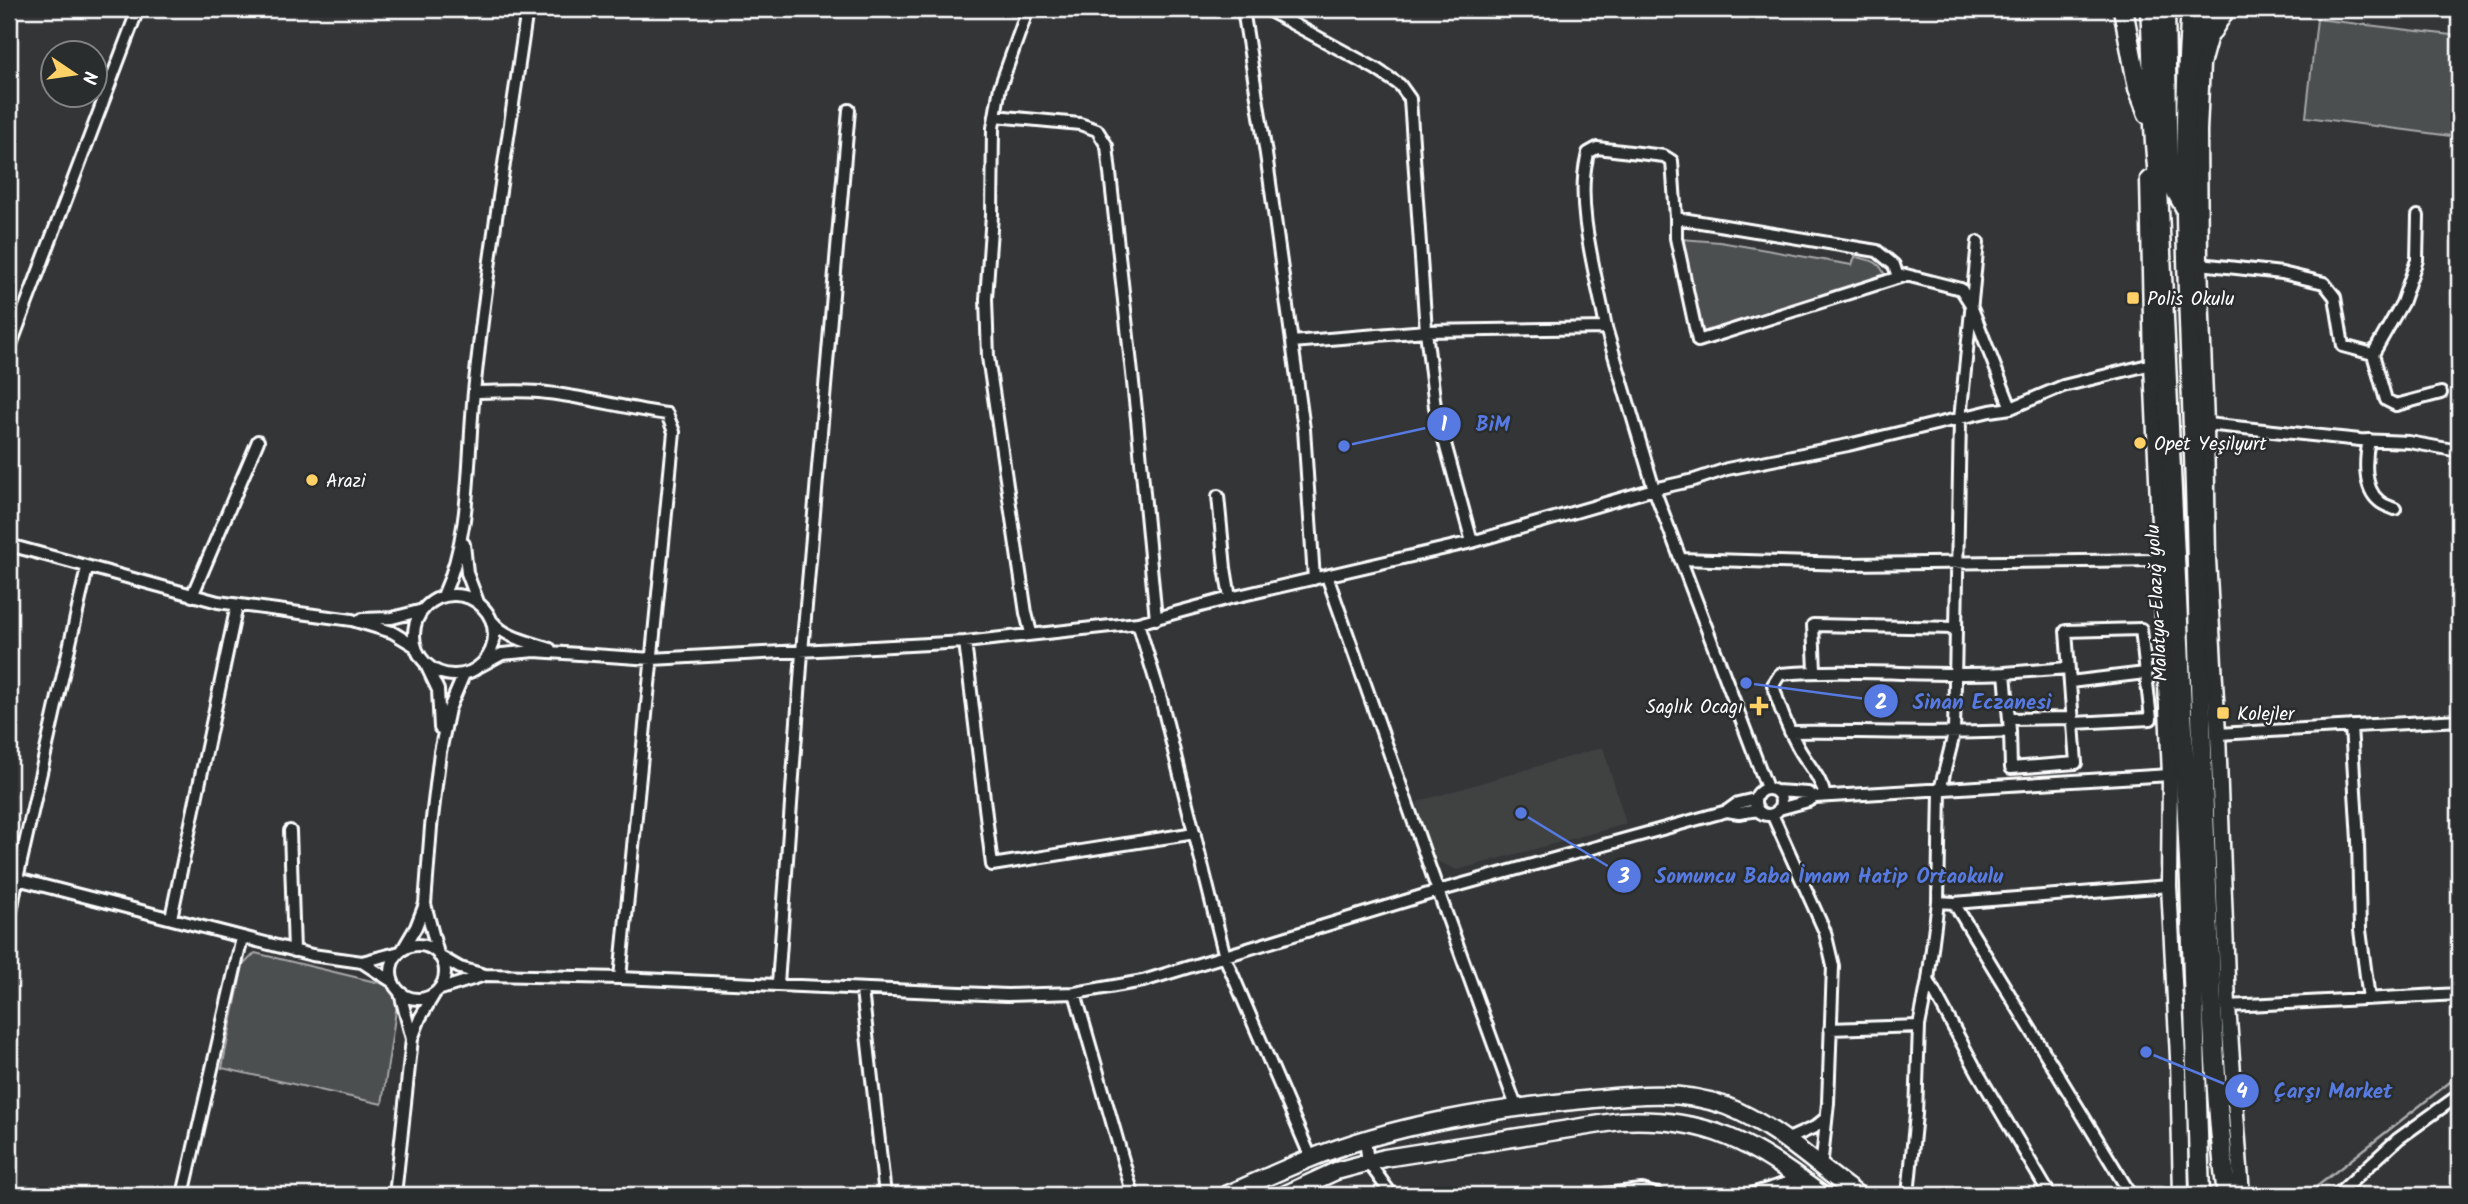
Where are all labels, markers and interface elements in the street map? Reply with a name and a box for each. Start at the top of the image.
north arrow [38,38,108,108]
text: N [73,68,105,87]
place label: Polis Okulu [2147,285,2234,315]
marker: Polis Okulu [2125,290,2141,306]
callout: BiM [1427,403,1524,445]
text: 1 [1441,409,1448,442]
text: BiM [1476,409,1510,442]
place label: Opet Yeşilyurt [2154,430,2267,460]
marker: Opet Yeşilyurt [2132,435,2148,451]
place label: Arazi [326,467,367,497]
marker: Arazi [304,472,320,488]
street label: Malatya-Elazığ yolu [2139,524,2177,682]
callout: Sinan Eczanesi [1863,680,2065,722]
text: 2 [1875,687,1887,720]
text: Sinan Eczanesi [1913,687,2052,720]
place label: Saglık Ocagı [1646,693,1743,723]
marker: Saglık Ocagı [1749,696,1769,716]
place label: Kolejler [2237,700,2296,730]
marker: Kolejler [2215,705,2231,721]
callout: Somuncu Baba İmam Hatip Ortaokulu [1606,855,2017,897]
text: 3 [1617,861,1630,894]
text: Somuncu Baba İmam Hatip Ortaokulu [1655,861,2004,894]
callout: Çarşı Market [2224,1070,2406,1112]
text: 4 [2236,1076,2248,1109]
text: Çarşı Market [2273,1076,2393,1109]

